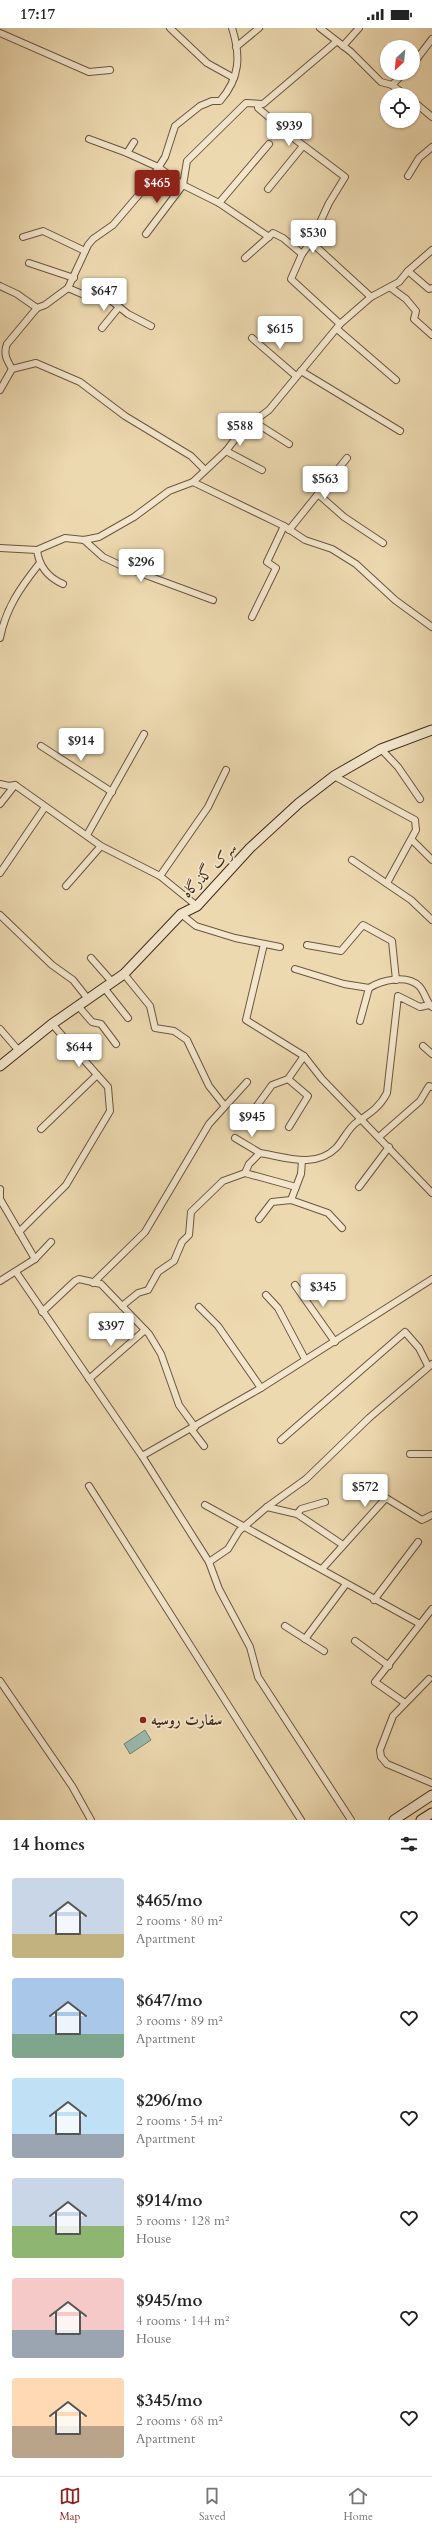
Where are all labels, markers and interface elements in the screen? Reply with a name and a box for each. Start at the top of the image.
text: 17:17 [20,4,55,24]
north arrow [380,40,420,80]
map controls [380,40,420,128]
button: locate [380,88,420,128]
pin: $939 [265,113,313,147]
text: $939 [276,117,302,135]
pin: $465 [133,170,181,204]
text: $465 [144,174,170,192]
pin: $530 [289,220,337,254]
text: $530 [300,224,326,242]
pin: $647 [80,278,128,312]
text: $647 [91,282,117,300]
pin: $615 [256,316,304,350]
text: $615 [267,320,293,338]
pin: $588 [216,413,264,447]
text: $588 [227,417,253,435]
pin: $563 [301,466,349,500]
text: $563 [312,470,338,488]
pin: $296 [117,549,165,583]
text: $296 [128,553,154,571]
pin: $914 [57,728,105,762]
text: $914 [68,732,94,750]
street label: سرک گذرگاه [176,837,241,902]
pin: $644 [55,1034,103,1068]
text: $644 [66,1038,92,1056]
pin: $945 [228,1104,276,1138]
text: $945 [239,1108,265,1126]
pin: $345 [299,1274,347,1308]
text: $345 [310,1278,336,1296]
pin: $397 [87,1313,135,1347]
text: $397 [98,1317,124,1335]
pin: $572 [341,1474,389,1508]
text: $572 [352,1478,378,1496]
place label: سفارت روسیه [151,1710,222,1730]
marker: سفارت روسیه [138,1715,148,1725]
text: 14 homes [12,1833,85,1856]
icon: filters [398,1833,420,1855]
text: $465/mo [136,1889,202,1912]
icon: home [44,1894,92,1942]
icon: heart [398,1907,420,1929]
text: 2 rooms · 80 m² [136,1912,223,1930]
text: Apartment [136,1930,195,1948]
text: $647/mo [136,1989,202,2012]
icon: home [44,1994,92,2042]
icon: heart [398,2007,420,2029]
text: 3 rooms · 89 m² [136,2012,223,2030]
text: Apartment [136,2030,195,2048]
text: $296/mo [136,2089,202,2112]
icon: home [44,2094,92,2142]
icon: heart [398,2107,420,2129]
text: 2 rooms · 54 m² [136,2112,223,2130]
text: Apartment [136,2130,195,2148]
text: $914/mo [136,2189,202,2212]
icon: home [44,2194,92,2242]
icon: heart [398,2207,420,2229]
text: 5 rooms · 128 m² [136,2212,229,2230]
text: House [136,2230,171,2248]
text: $945/mo [136,2289,202,2312]
icon: home [44,2294,92,2342]
icon: heart [398,2307,420,2329]
text: 4 rooms · 144 m² [136,2312,229,2330]
text: House [136,2330,171,2348]
text: $345/mo [136,2389,202,2412]
icon: home [44,2394,92,2442]
icon: heart [398,2407,420,2429]
text: 2 rooms · 68 m² [136,2412,223,2430]
text: Apartment [136,2430,195,2448]
tab: Map [59,2485,81,2524]
tab: Saved [199,2485,226,2524]
tab: Home [344,2485,373,2524]

